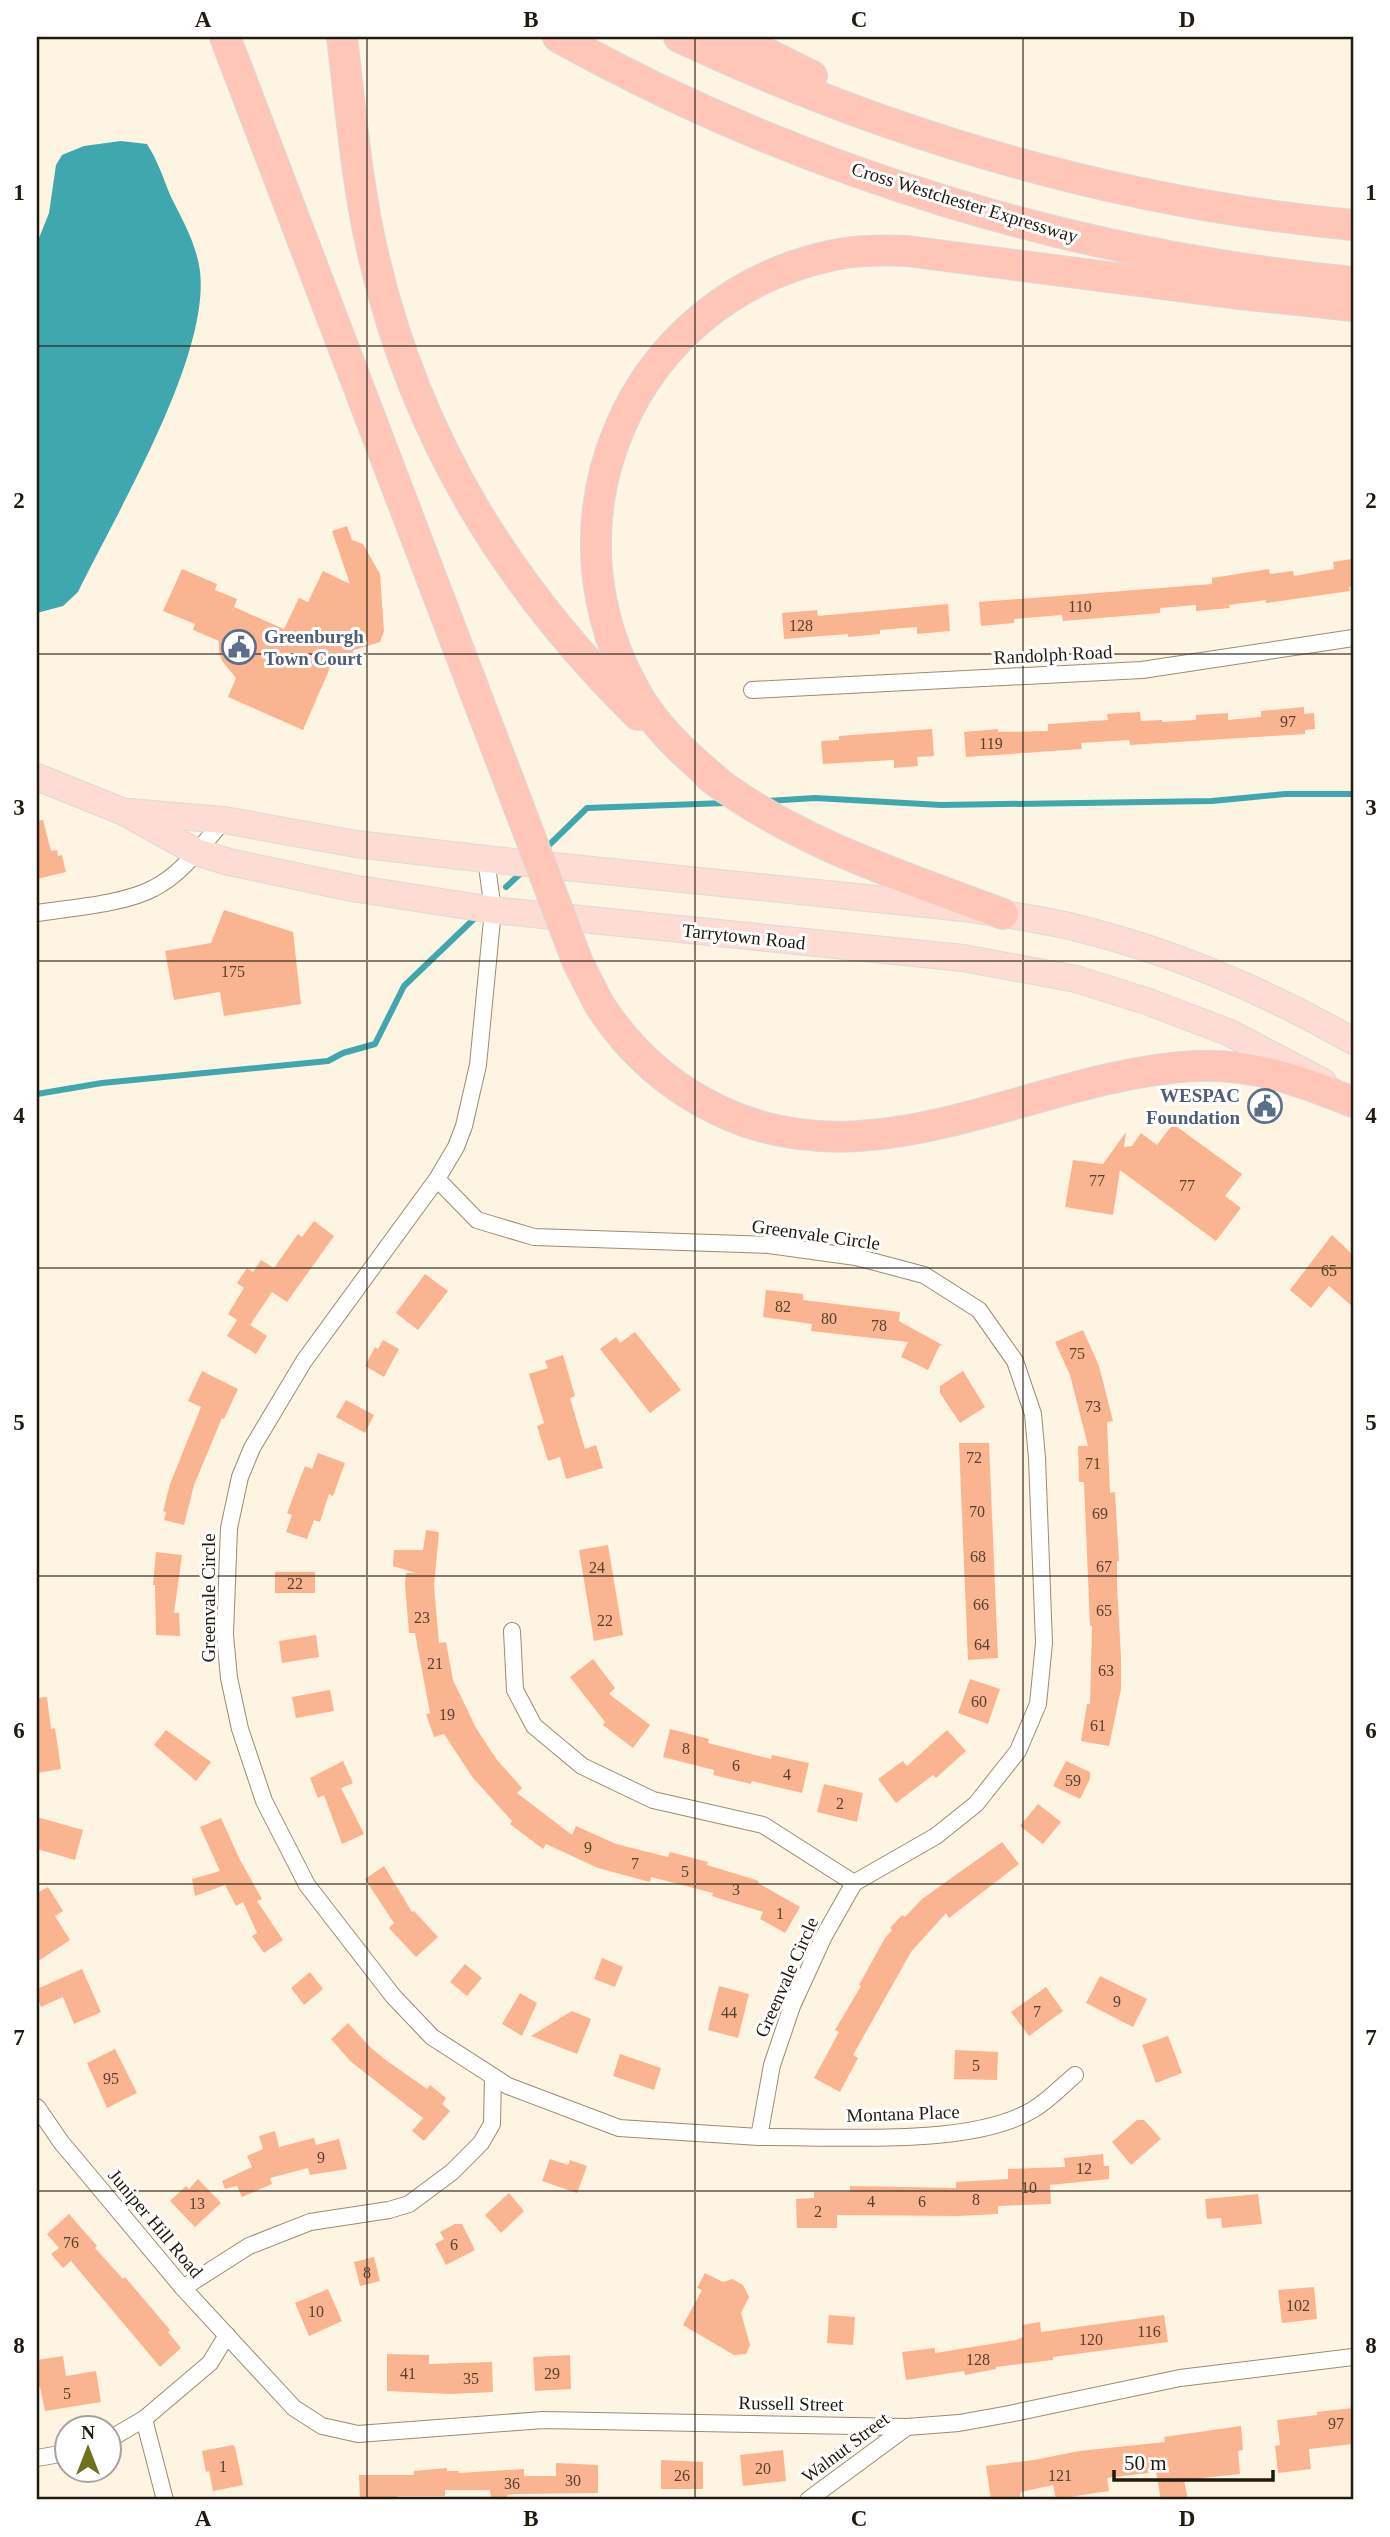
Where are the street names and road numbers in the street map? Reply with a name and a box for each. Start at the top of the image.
street label: Cross Westchester Expressway [849,158,1081,247]
street label: Randolph Road [993,641,1113,668]
street label: Tarrytown Road [681,920,807,953]
street label: Greenvale Circle [750,1215,881,1254]
street label: Greenvale Circle [198,1533,219,1663]
street label: Greenvale Circle [751,1914,822,2041]
street label: Montana Place [846,2101,960,2126]
street label: Juniper Hill Road [104,2165,207,2282]
street label: Russell Street [738,2392,844,2415]
street label: Walnut Street [798,2407,894,2487]

